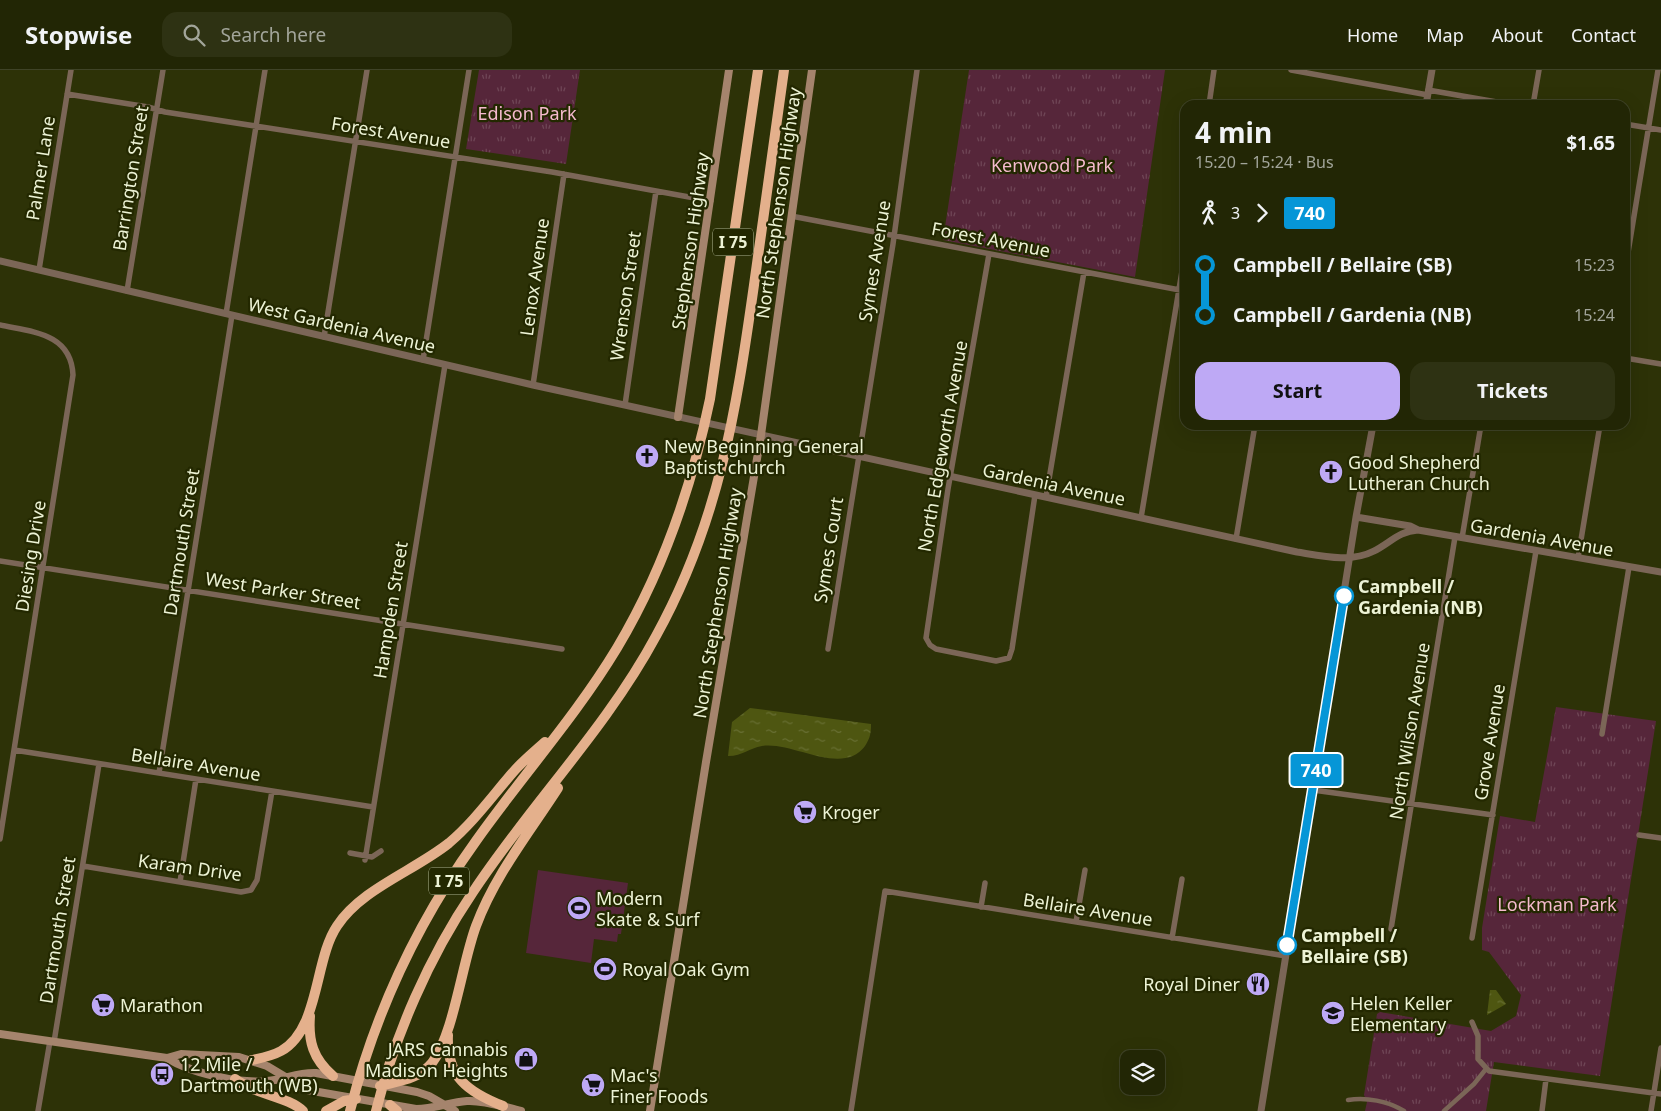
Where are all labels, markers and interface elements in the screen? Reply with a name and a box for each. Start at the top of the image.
search box [162,12,512,57]
text: Stopwise [25,18,132,51]
icon: search [180,21,208,49]
text: Search here [220,22,326,48]
text: Home [1347,23,1398,47]
text: Map [1426,23,1464,47]
text: About [1492,23,1543,47]
text: Contact [1571,23,1636,47]
street label: North Stephenson Highway [750,85,806,320]
park label: Edison Park [477,101,577,125]
street label: Barrington Street [107,103,153,252]
street label: Forest Avenue [330,111,452,153]
text: 4 min [1195,113,1272,151]
street label: Palmer Lane [20,114,60,222]
text: $1.65 [1566,130,1615,156]
street label: Stephenson Highway [666,150,714,331]
text: 15:20 – 15:24 · Bus [1195,151,1334,173]
park label: Kenwood Park [991,153,1113,177]
street label: Symes Avenue [853,199,895,323]
icon: walk [1195,199,1223,227]
icon: forward [1248,199,1276,227]
text: 740 [1294,201,1325,225]
text: 3 [1231,202,1240,224]
street label: Forest Avenue [930,216,1052,262]
street label: Lenox Avenue [514,217,554,337]
road number: I 75 [713,228,753,256]
street label: Wrenson Street [604,229,646,362]
text: Campbell / Bellaire (SB) [1233,252,1452,278]
text: 15:23 [1574,254,1615,276]
street label: West Gardenia Avenue [246,292,438,358]
text: Campbell / Gardenia (NB) [1233,302,1471,328]
text: 15:24 [1574,304,1615,326]
street label: North Edgeworth Avenue [912,338,972,554]
button: Start [1195,362,1400,420]
button: Tickets [1410,362,1615,420]
place label: New Beginning General Baptist church [664,434,864,479]
church icon: New Beginning General Baptist church [634,443,660,469]
place label: Good Shepherd Lutheran Church [1348,450,1490,495]
street label: Gardenia Avenue [980,457,1128,511]
church icon: Good Shepherd Lutheran Church [1318,459,1344,485]
street label: Dartmouth Street [158,466,205,617]
street label: North Stephenson Highway [687,485,747,720]
street label: Symes Court [808,495,848,605]
street label: Diesing Drive [9,499,51,613]
street label: Gardenia Avenue [1468,513,1616,561]
street label: Hampden Street [367,539,413,680]
street label: West Parker Street [204,566,363,614]
place label: Campbell / Gardenia (NB) [1358,574,1483,619]
marker: Campbell / Gardenia (NB) [1334,586,1354,606]
street label: North Wilson Avenue [1383,641,1435,821]
street label: Grove Avenue [1468,682,1510,802]
street label: Bellaire Avenue [129,742,263,786]
line badge: 740 [1287,754,1345,786]
text: 740 [1301,758,1331,782]
supermarket icon: Kroger [792,799,818,825]
place label: Kroger [822,800,880,824]
street label: Karam Drive [137,848,243,886]
street label: Dartmouth Street [34,854,81,1005]
road number: I 75 [429,868,469,894]
place label: Modern Skate & Surf [596,886,700,931]
street label: Bellaire Avenue [1021,887,1155,931]
park label: Lockman Park [1497,892,1617,916]
sports icon: Modern Skate & Surf [566,895,592,921]
place label: Campbell / Bellaire (SB) [1301,923,1408,968]
marker: Campbell / Bellaire (SB) [1277,935,1297,955]
sports icon: Royal Oak Gym [592,956,618,982]
place label: Royal Oak Gym [622,957,750,981]
restaurant icon: Royal Diner [1245,971,1271,997]
place label: Royal Diner [1143,972,1241,996]
place label: Helen Keller Elementary [1350,991,1453,1036]
supermarket icon: Marathon [90,992,116,1018]
place label: Marathon [120,993,203,1017]
school or university icon: Helen Keller Elementary [1320,1000,1346,1026]
place label: JARS Cannabis Madison Heights [365,1037,508,1082]
shop icon: JARS Cannabis Madison Heights [513,1046,539,1072]
map controls [1120,1050,1165,1095]
button: layers [1120,1050,1165,1095]
place label: 12 Mile / Dartmouth (WB) [180,1052,318,1097]
bus stop icon: 12 Mile / Dartmouth (WB) [149,1061,175,1087]
place label: Mac's Finer Foods [610,1063,708,1108]
supermarket icon: Mac's Finer Foods [580,1072,606,1098]

